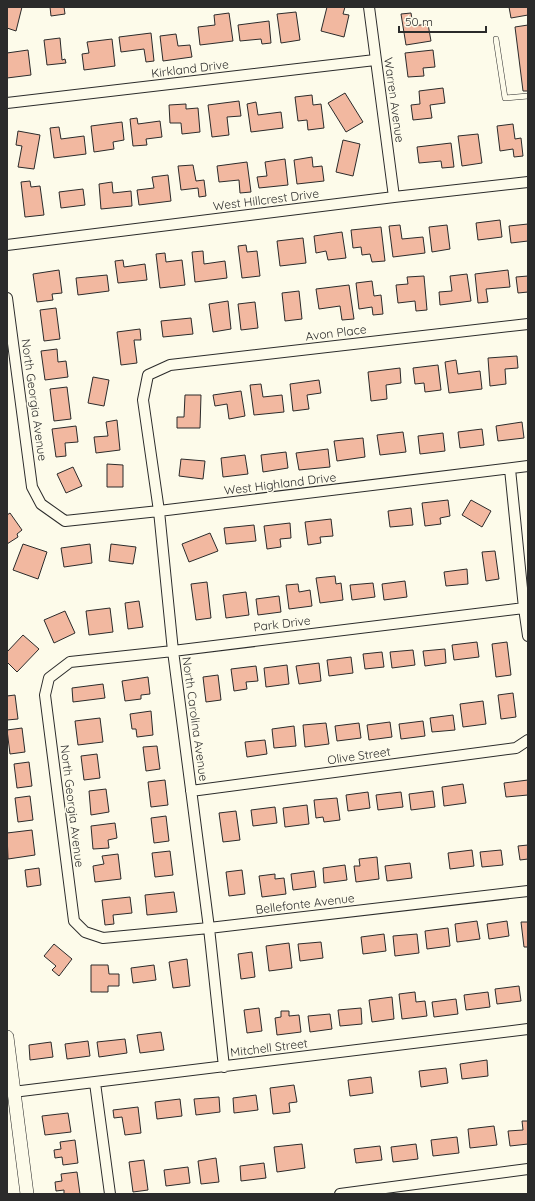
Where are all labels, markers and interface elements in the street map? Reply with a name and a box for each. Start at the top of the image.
scale bar [399,8,486,34]
text: 50 m [405,14,433,29]
street label: Kirkland Drive [150,56,230,81]
street label: Warren Avenue [381,56,408,144]
street label: West Hillcrest Drive [212,186,320,213]
street label: Avon Place [305,321,368,344]
street label: North Georgia Avenue [18,338,51,462]
street label: West Highland Drive [223,469,337,498]
street label: Park Drive [252,613,312,634]
street label: North Carolina Avenue [179,656,212,782]
street label: North Georgia Avenue [58,744,87,868]
street label: Olive Street [326,744,392,767]
street label: Bellefonte Avenue [254,890,356,917]
street label: Mitchell Street [229,1035,309,1060]

